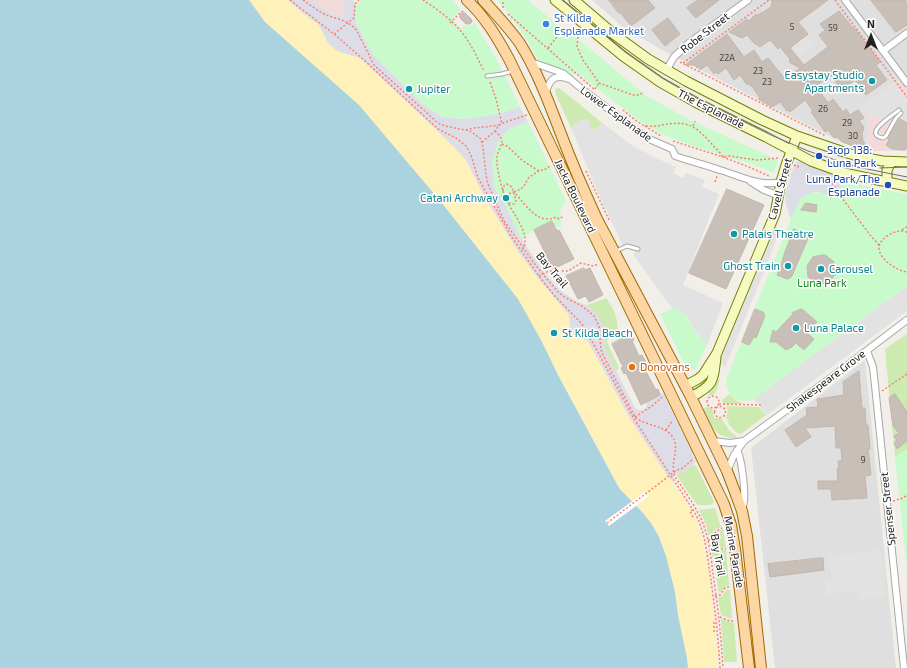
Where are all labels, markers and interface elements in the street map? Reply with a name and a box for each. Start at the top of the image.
street label: Robe Street [678,10,732,56]
place label: St Kilda Esplanade Market [554,11,644,37]
north arrow [851,16,891,56]
text: N [867,17,875,30]
marker: St Kilda Esplanade Market [541,19,551,29]
house number: 5 [790,22,794,32]
house number: 59 [828,23,838,33]
house number: 22A [719,53,735,63]
house number: 23 [753,66,763,76]
place label: Easystay Studio Apartments [784,68,864,94]
marker: Easystay Studio Apartments [867,76,877,86]
house number: 23 [762,77,772,87]
place label: Jupiter [417,82,451,96]
street label: Lower Esplanade [577,83,655,145]
marker: Jupiter [404,84,414,94]
street label: The Esplanade [675,86,747,132]
house number: 26 [818,104,828,114]
house number: 29 [842,118,852,128]
house number: 30 [848,131,858,141]
place label: Stop 138: Luna Park [827,143,876,169]
marker: Stop 138: Luna Park [814,151,824,161]
street label: Jacka Boulevard [552,157,598,235]
street label: Cavell Street [765,157,795,221]
place label: Luna Park/The Esplanade [806,172,880,198]
marker: Luna Park/The Esplanade [883,180,893,190]
place label: Catani Archway [420,191,498,205]
marker: Catani Archway [501,193,511,203]
place label: Palais Theatre [742,227,814,241]
marker: Palais Theatre [729,229,739,239]
street label: Bay Trail [533,249,571,291]
place label: Ghost Train [723,259,780,273]
marker: Ghost Train [783,261,793,271]
place label: Carousel [829,262,873,276]
marker: Carousel [816,264,826,274]
park label: Luna Park [797,276,847,290]
place label: Luna Palace [804,321,864,335]
marker: Luna Palace [791,323,801,333]
place label: St Kilda Beach [562,326,633,340]
marker: St Kilda Beach [549,328,559,338]
street label: Shakespeare Grove [784,347,868,415]
place label: Donovans [640,360,690,374]
marker: Donovans [627,362,637,372]
house number: 9 [860,455,866,465]
street label: Spenser Street [878,472,898,546]
street label: Marine Parade [721,515,747,589]
street label: Bay Trail [708,533,728,577]

